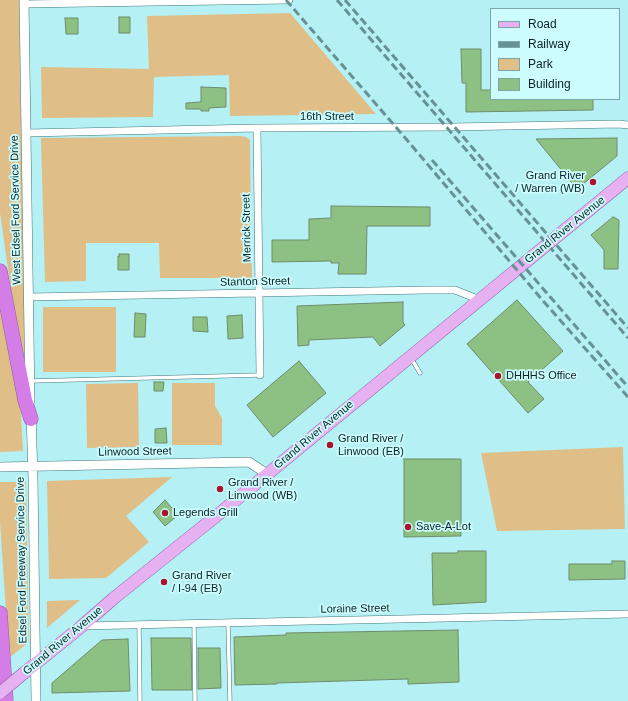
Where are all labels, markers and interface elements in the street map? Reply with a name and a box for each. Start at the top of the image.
legend [490,8,620,100]
text: Road [528,17,557,31]
text: Railway [528,37,570,51]
text: Park [528,57,553,71]
text: Building [528,77,571,91]
street label: 16th Street [300,110,354,124]
street label: West Edsel Ford Service Drive [8,135,24,285]
place label: Grand River / Warren (WB) [515,169,585,195]
marker: Grand River / Warren (WB) [588,177,598,187]
street label: Merrick Street [240,194,254,262]
street label: Grand River Avenue [522,194,608,266]
street label: Stanton Street [220,275,290,289]
place label: DHHHS Office [506,369,577,383]
marker: DHHHS Office [493,371,503,381]
street label: Grand River Avenue [272,398,356,472]
place label: Grand River / Linwood (EB) [338,432,404,458]
marker: Grand River / Linwood (EB) [325,440,335,450]
street label: Linwood Street [98,445,172,459]
street label: Edsel Ford Freeway Service Drive [14,476,30,644]
place label: Grand River / Linwood (WB) [228,476,297,502]
marker: Grand River / Linwood (WB) [215,484,225,494]
place label: Legends Grill [173,506,238,520]
marker: Legends Grill [160,508,170,518]
place label: Save-A-Lot [416,520,471,534]
marker: Save-A-Lot [403,522,413,532]
place label: Grand River / I-94 (EB) [172,569,231,595]
marker: Grand River / I-94 (EB) [159,577,169,587]
street label: Loraine Street [320,602,390,616]
street label: Grand River Avenue [21,604,105,678]

